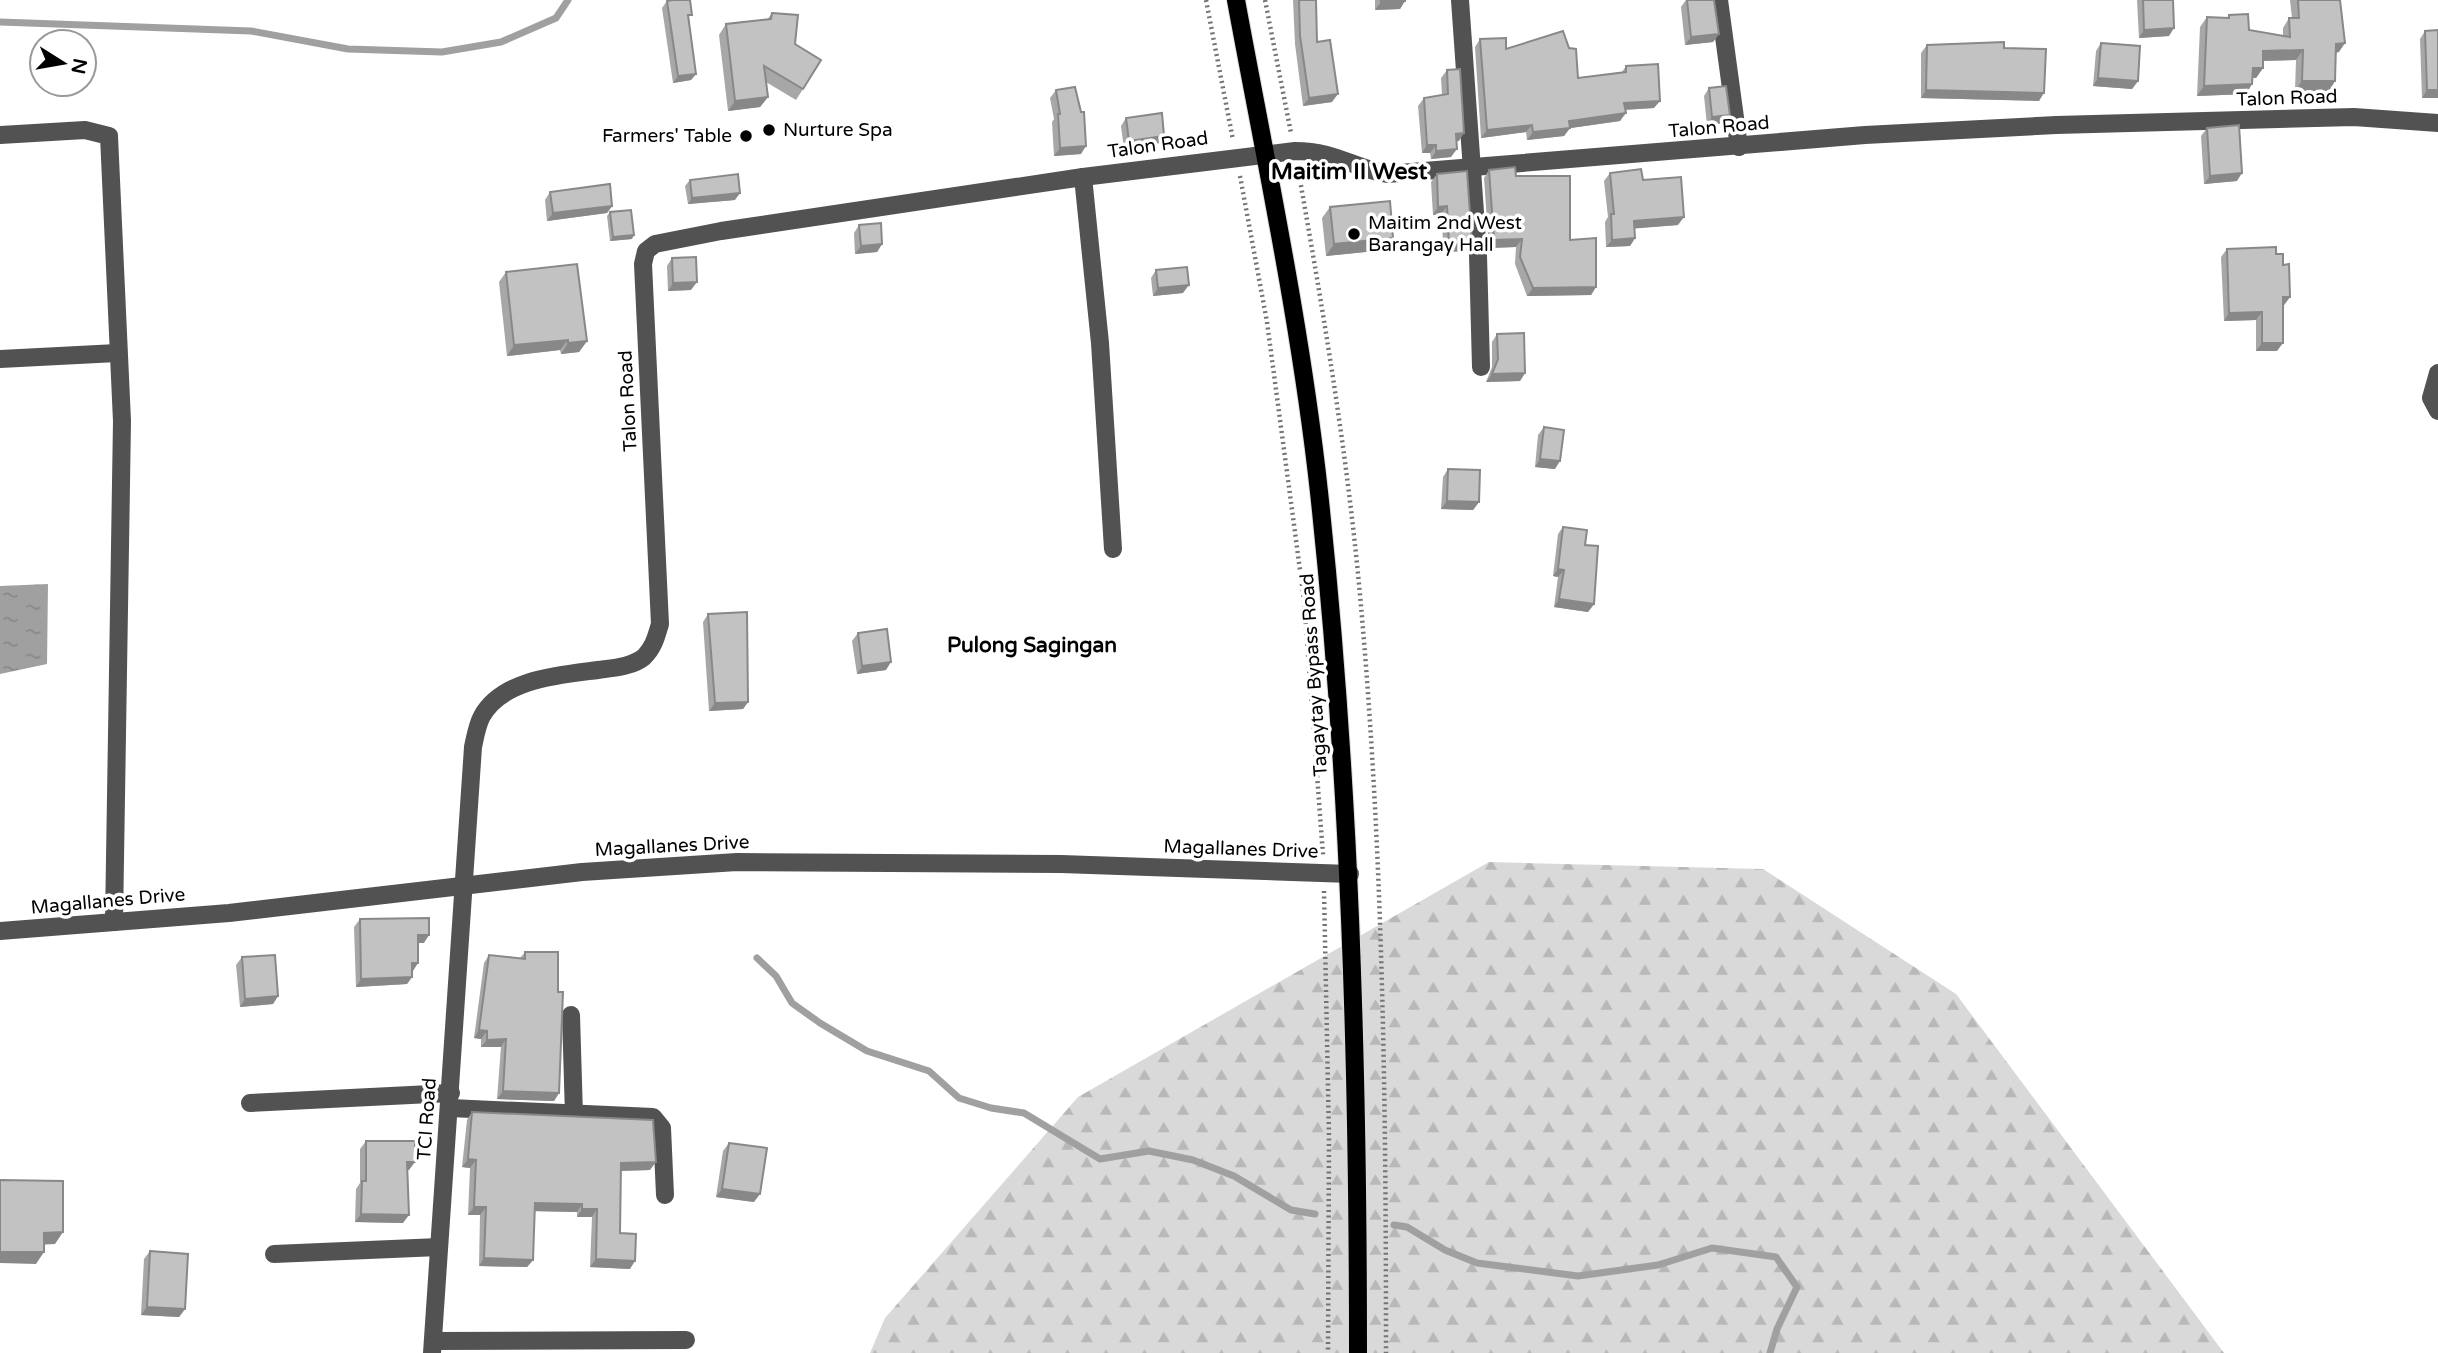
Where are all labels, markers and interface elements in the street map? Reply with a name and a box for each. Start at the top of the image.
north arrow [28,28,98,98]
text: N [66,56,91,76]
street label: Talon Road [2236,85,2338,111]
street label: Talon Road [1668,112,1770,142]
place label: Nurture Spa [783,119,893,141]
marker: Nurture Spa [761,122,777,138]
place label: Farmers' Table [602,125,732,147]
street label: Talon Road [1106,127,1210,163]
marker: Farmers' Table [738,128,754,144]
district label: Maitim II West [1271,158,1427,186]
place label: Maitim 2nd West Barangay Hall [1368,212,1522,256]
marker: Maitim 2nd West Barangay Hall [1346,226,1362,242]
street label: Talon Road [614,350,642,452]
street label: Tagaytay Bypass Road [1296,573,1332,777]
district label: Pulong Sagingan [947,633,1117,658]
street label: Magallanes Drive [594,831,750,861]
street label: Magallanes Drive [1163,835,1319,863]
street label: Magallanes Drive [30,883,186,919]
street label: TCI Road [413,1077,441,1161]

